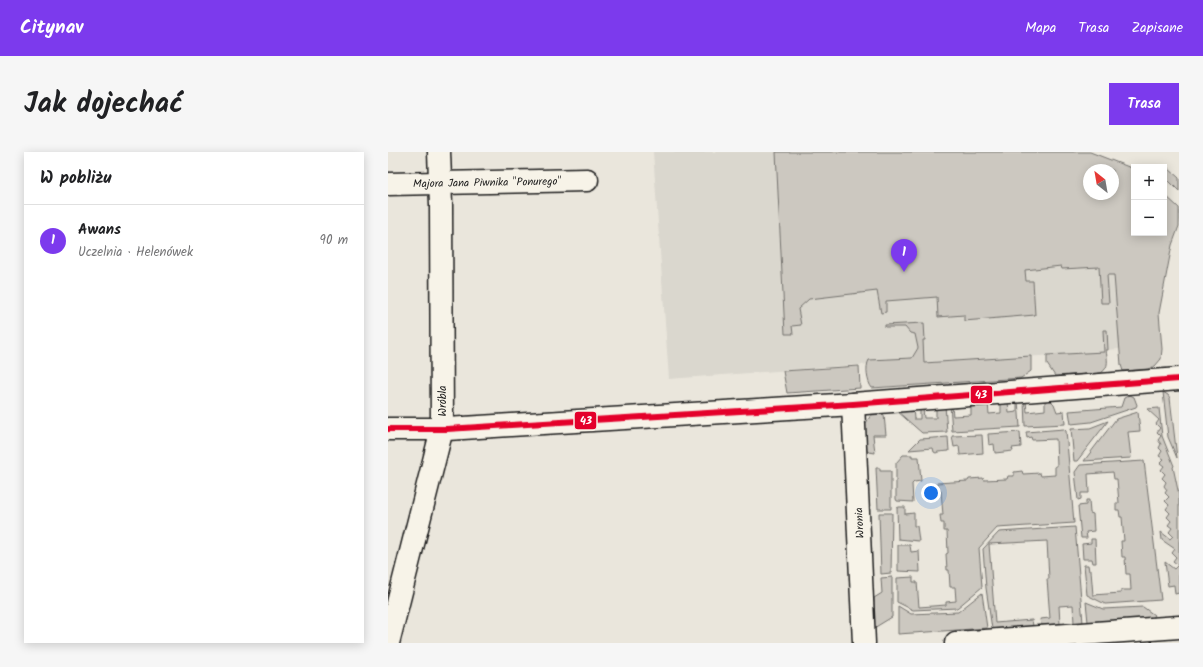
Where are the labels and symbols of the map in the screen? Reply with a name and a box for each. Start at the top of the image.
north arrow [1083,164,1119,200]
street label: Majora Jana Piwnika "Ponurego" [413,173,561,193]
pin: 1 [891,239,917,272]
line badge: 43 [970,385,993,404]
street label: Wróbla [434,386,452,416]
text: 43 [975,386,987,404]
line badge: 43 [574,411,597,430]
text: 43 [580,412,592,430]
your location [921,483,941,503]
street label: Wronia [850,507,870,539]

